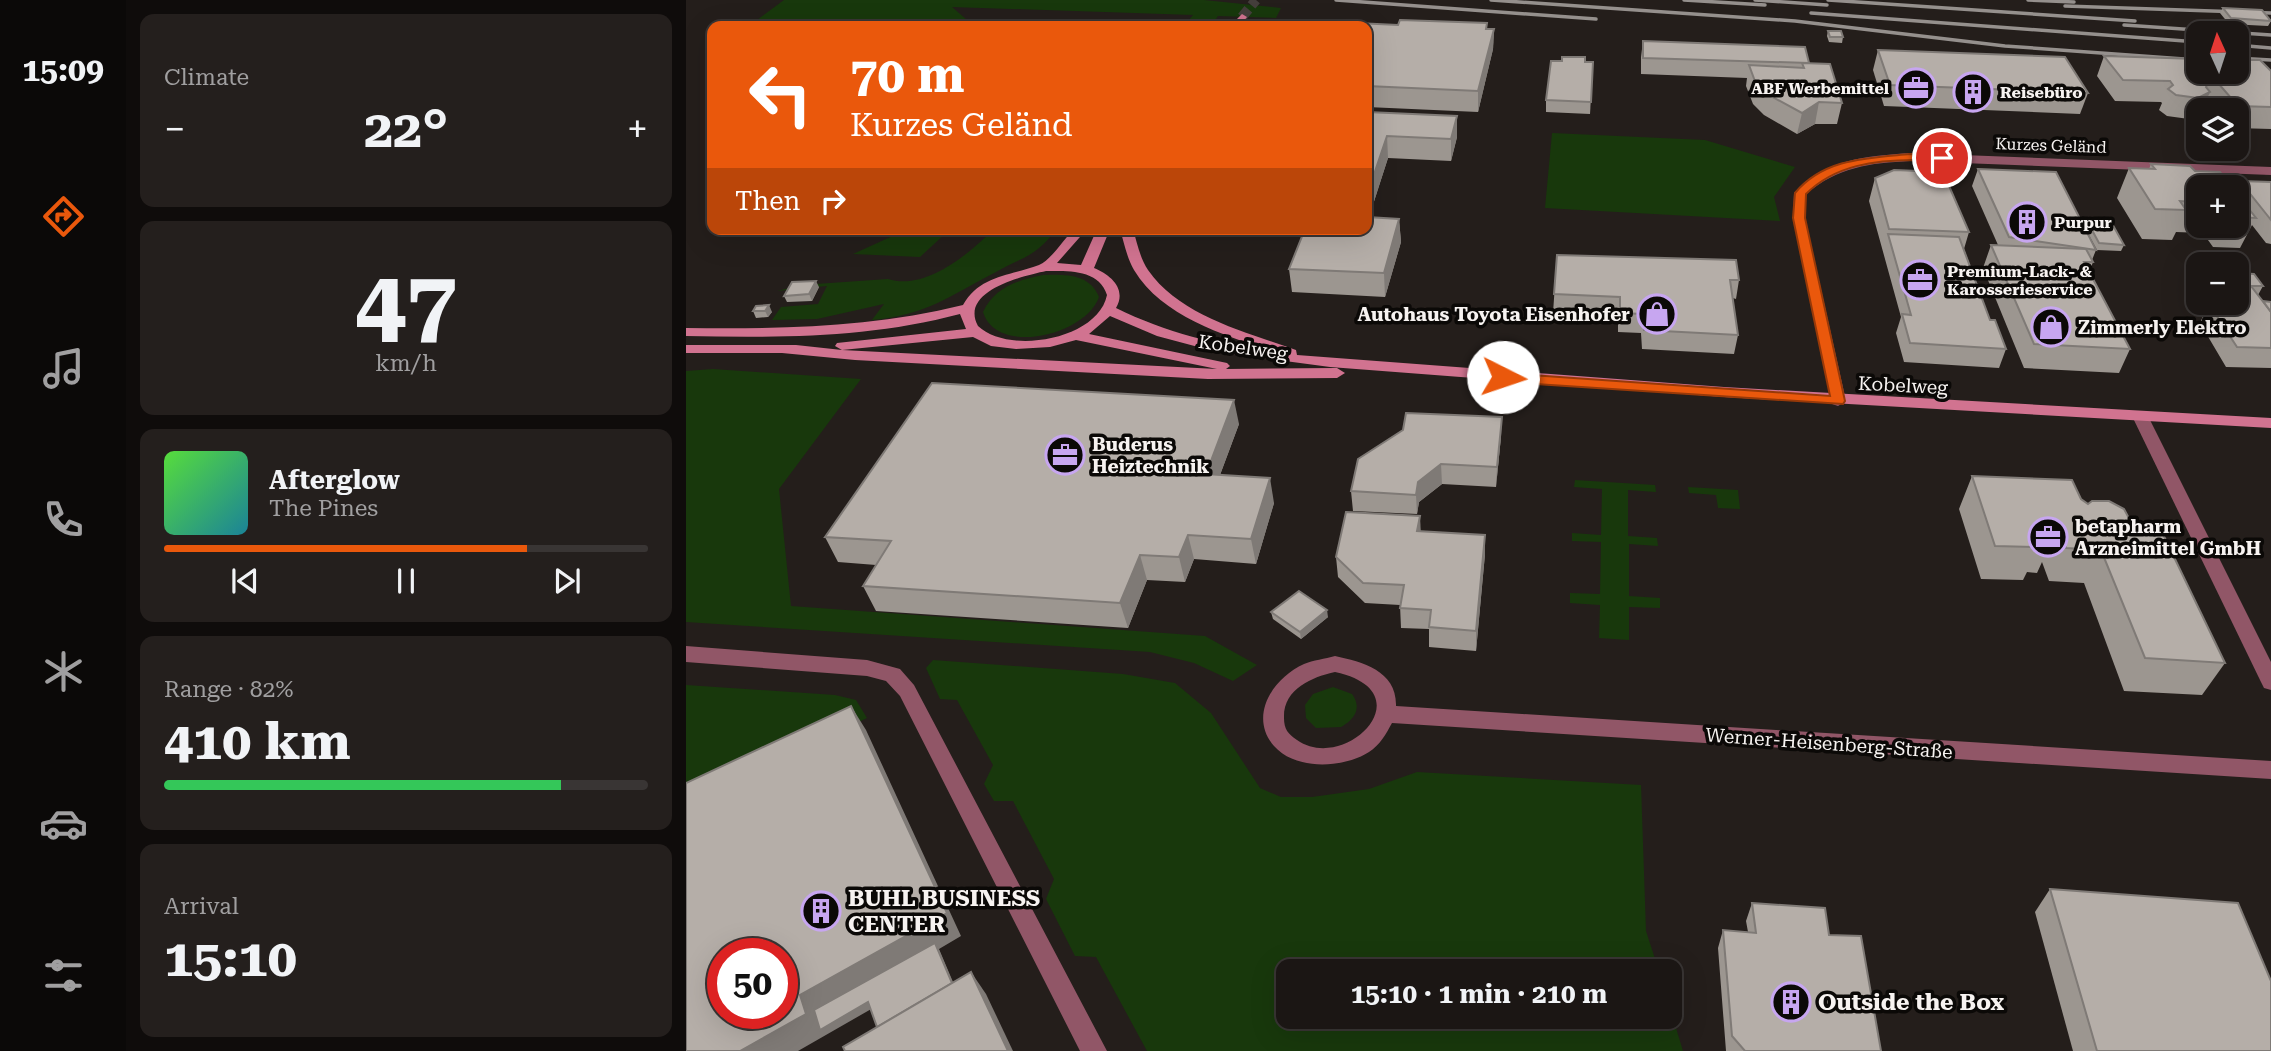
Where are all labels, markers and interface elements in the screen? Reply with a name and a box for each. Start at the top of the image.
north arrow [2186,21,2249,84]
map controls [2186,21,2249,315]
text: 70 m [850,47,965,104]
icon: left [735,49,826,140]
text: 15:09 [22,51,104,89]
text: Climate [164,64,249,91]
office icon: ABF Werbemittel [1895,67,1937,109]
building icon: Reisebüro [1952,71,1994,113]
place label: ABF Werbemittel [1751,79,1890,98]
place label: Reisebüro [2000,83,2083,102]
button: layers [2186,98,2249,161]
text: 22° [364,99,448,160]
text: Kurzes Geländ [850,106,1073,144]
text: − [164,107,185,151]
text: + [627,107,648,151]
pin [1912,128,1972,188]
street label: Kurzes Geländ [1995,134,2107,157]
icon: arrive [1923,139,1961,177]
button: + [2186,175,2249,238]
icon: right [814,182,852,220]
text: Then [735,186,800,216]
icon: directions [39,192,88,241]
building icon: Purpur [2006,201,2048,243]
place label: Purpur [2054,213,2112,232]
text: 47 [355,251,457,357]
button: − [2186,252,2249,315]
office icon: Premium-Lack- & Karosserieservice [1899,259,1941,301]
place label: Premium-Lack- & Karosserieservice [1947,262,2093,299]
shop icon: Autohaus Toyota Eisenhofer [1636,293,1678,335]
place label: Autohaus Toyota Eisenhofer [1357,303,1630,326]
shop icon: Zimmerly Elektro [2030,306,2072,348]
place label: Zimmerly Elektro [2078,316,2247,339]
street label: Kobelweg [1197,330,1289,365]
position arrow [1466,340,1540,414]
icon: music [39,344,88,393]
text: km/h [375,350,437,377]
street label: Kobelweg [1857,372,1949,399]
place label: Buderus Heiztechnik [1092,433,1209,478]
office icon: Buderus Heiztechnik [1044,434,1086,476]
text: Afterglow [269,465,400,495]
icon: phone [39,495,88,544]
text: The Pines [269,495,378,522]
place label: betapharm Arzneimittel GmbH [2075,515,2261,560]
office icon: betapharm Arzneimittel GmbH [2027,516,2069,558]
icon: previous [226,562,264,600]
icon: pause [387,562,425,600]
icon: next [548,562,586,600]
icon: climate [39,647,88,696]
text: Range · 82% [164,676,293,703]
text: 410 km [164,711,351,772]
street label: Werner-Heisenberg-Straße [1705,723,1953,764]
icon: car [39,799,88,848]
place label: BUHL BUSINESS CENTER [848,885,1040,938]
building icon: BUHL BUSINESS CENTER [800,890,842,932]
text: Arrival [164,893,239,920]
text: 15:10 [164,928,297,989]
speed limit sign: 50 [707,938,798,1029]
icon: filters [39,951,88,1000]
text: 15:10 · 1 min · 210 m [1351,979,1607,1009]
building icon: Outside the Box [1770,981,1812,1023]
place label: Outside the Box [1818,989,2005,1016]

